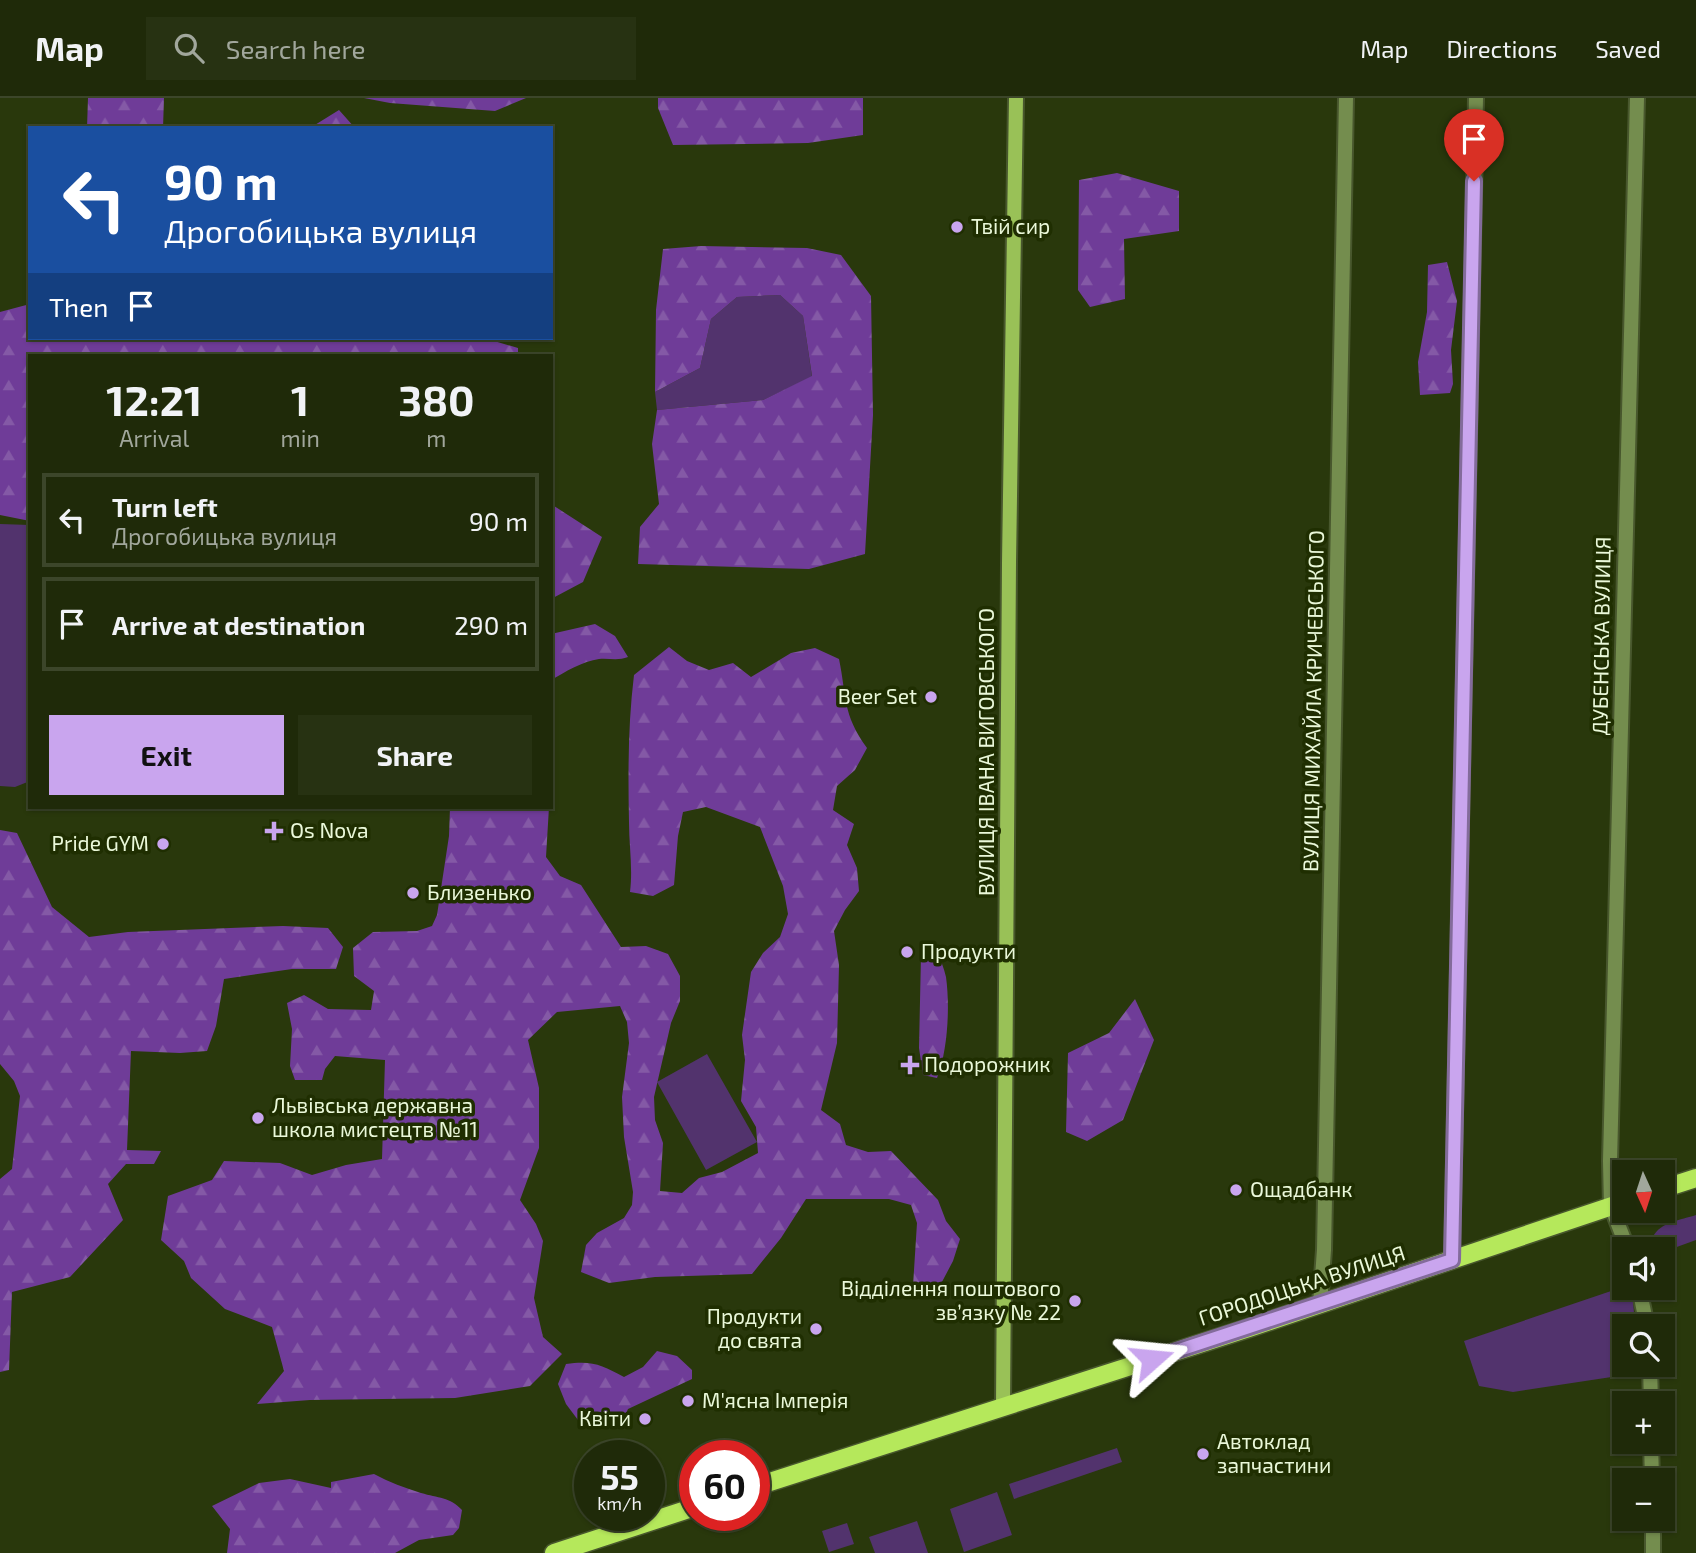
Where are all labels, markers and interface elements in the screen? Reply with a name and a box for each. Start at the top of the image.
search box [146,17,636,80]
text: Map [35,28,104,68]
icon: search [170,29,208,67]
text: Search here [226,33,365,64]
text: Map [1360,34,1408,63]
text: Directions [1446,34,1557,63]
text: Saved [1595,34,1661,63]
pin [1444,109,1504,181]
icon: arrive [1455,120,1493,158]
text: 90 m [164,151,278,210]
icon: left [49,154,140,245]
text: Дрогобицька вулиця [164,211,477,249]
place label: Твій сир [971,213,1050,238]
marker: Твій сир [949,219,965,235]
icon: arrive [122,287,160,325]
text: Then [49,291,108,322]
text: 12:21 [106,374,202,424]
text: 1 [291,374,309,424]
text: 380 [398,374,475,424]
text: Arrival [119,424,189,452]
text: min [281,424,320,452]
text: m [426,424,446,452]
text: Turn left [112,491,218,522]
icon: left [53,501,91,539]
text: 90 m [469,505,528,536]
text: Дрогобицька вулиця [112,522,337,550]
street label: ВУЛИЦЯ МИХАЙЛА КРИЧЕВСЬКОГО [1297,530,1328,872]
street label: ДУБЕНСЬКА ВУЛИЦЯ [1586,536,1615,736]
icon: arrive [53,605,91,643]
street label: ВУЛИЦЯ ІВАНА ВИГОВСЬКОГО [973,608,998,896]
text: Arrive at destination [112,609,365,640]
text: 290 m [454,609,528,640]
place label: Beer Set [838,683,917,708]
marker: Beer Set [923,689,939,705]
button: Exit [49,715,284,795]
button: Share [298,715,532,795]
place label: Os Nova [290,817,369,842]
marker: Os Nova [264,821,284,841]
place label: Pride GYM [52,830,149,855]
marker: Pride GYM [155,836,171,852]
place label: Близенько [427,879,532,904]
marker: Близенько [405,885,421,901]
place label: Продукти [921,938,1016,964]
marker: Продукти [899,944,915,960]
place label: Подорожник [924,1051,1051,1076]
marker: Подорожник [902,1057,918,1073]
place label: Львівська державна школа мистецтв №11 [272,1092,478,1141]
marker: Львівська державна школа мистецтв №11 [250,1110,266,1126]
north arrow [1612,1160,1675,1223]
map controls [1612,1160,1675,1531]
place label: Ощадбанк [1250,1176,1352,1201]
marker: Ощадбанк [1228,1182,1244,1198]
button: sound [1612,1237,1675,1300]
street label: ГОРОДОЦЬКА ВУЛИЦЯ [1195,1239,1408,1330]
place label: Відділення поштового зв’язку № 22 [841,1275,1061,1325]
marker: Відділення поштового зв’язку № 22 [1067,1293,1083,1309]
place label: Продукти до свята [707,1303,802,1352]
button: search [1612,1314,1675,1377]
marker: Продукти до свята [808,1321,824,1337]
position arrow [1115,1322,1189,1396]
place label: М'ясна Імперія [702,1387,848,1412]
button: + [1612,1391,1675,1454]
marker: М'ясна Імперія [680,1393,696,1409]
place label: Квіти [579,1405,631,1430]
marker: Квіти [637,1411,653,1427]
place label: Автоклад запчастини [1217,1428,1331,1477]
speed limit sign: 60 [679,1440,770,1531]
marker: Автоклад запчастини [1195,1446,1211,1462]
text: 55 [600,1455,639,1497]
button: − [1612,1468,1675,1531]
text: km/h [597,1492,642,1514]

